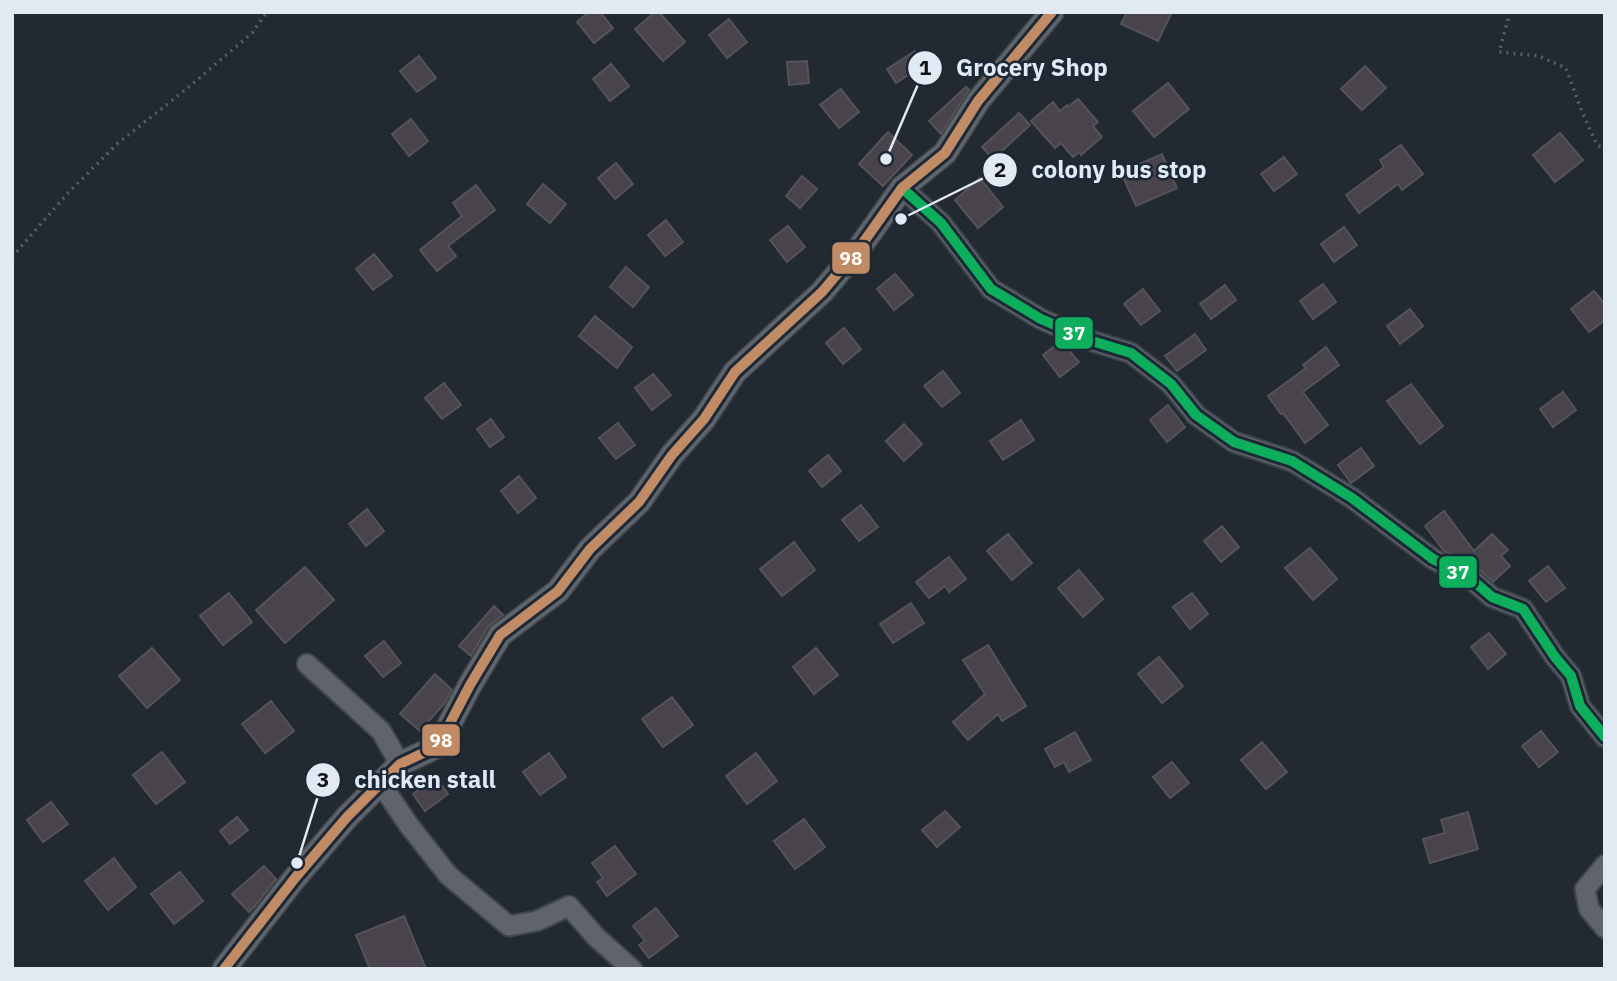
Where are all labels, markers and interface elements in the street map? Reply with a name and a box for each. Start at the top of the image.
callout: Grocery Shop [907,45,1122,90]
text: Grocery Shop [956,51,1108,83]
text: 1 [919,53,932,81]
callout: colony bus stop [982,147,1220,192]
text: colony bus stop [1031,153,1207,185]
text: 2 [994,155,1006,183]
line badge: 98 [831,241,871,275]
text: 98 [840,246,862,270]
line badge: 37 [1054,316,1094,350]
text: 37 [1063,321,1085,345]
line badge: 37 [1438,555,1478,589]
text: 37 [1447,560,1469,584]
line badge: 98 [421,723,461,757]
text: 98 [430,728,452,752]
callout: chicken stall [305,758,510,803]
text: chicken stall [354,763,496,795]
text: 3 [317,765,329,793]

